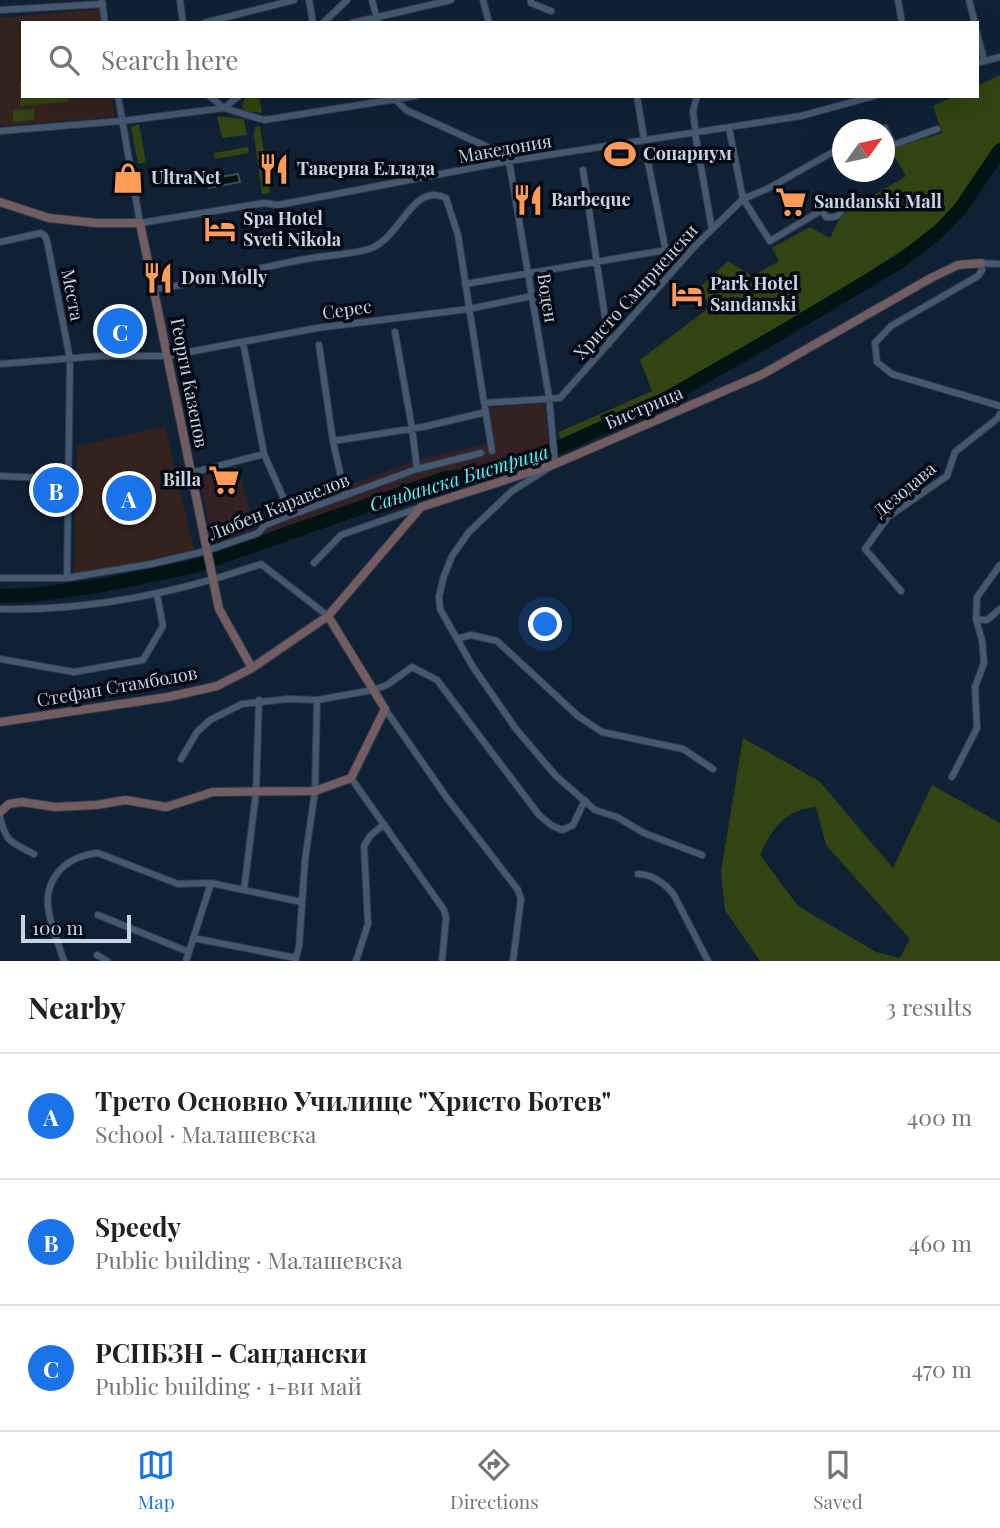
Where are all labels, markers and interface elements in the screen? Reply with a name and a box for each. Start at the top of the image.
search box [21,21,979,98]
icon: search [45,41,83,79]
text: Search here [101,42,238,77]
north arrow [832,119,895,182]
street label: Македония [456,128,554,168]
sports icon: Сопариум [603,137,637,171]
place label: Сопариум [643,141,732,165]
restaurant icon: Таверна Еллада [257,152,291,186]
place label: Таверна Еллада [297,156,436,180]
shop icon: UltraNet [111,161,145,195]
place label: UltraNet [151,165,222,189]
restaurant icon: Barbeque [511,183,545,217]
supermarket icon: Sandanski Mall [774,185,808,219]
place label: Barbeque [551,187,631,211]
place label: Sandanski Mall [814,189,942,213]
place label: Spa Hotel Sveti Nikola [243,206,342,251]
hotel icon: Spa Hotel Sveti Nikola [203,212,237,246]
street label: Христо Смирненски [568,218,703,364]
restaurant icon: Don Molly [141,261,175,295]
place label: Don Molly [181,265,268,289]
street label: Места [56,267,90,323]
street label: Воден [532,271,564,324]
place label: Park Hotel Sandanski [710,271,799,316]
hotel icon: Park Hotel Sandanski [670,277,704,311]
street label: Серес [321,294,373,324]
pin: C [97,305,143,357]
street label: Георги Казепов [166,316,214,450]
street label: Бистрица [601,380,686,434]
water label: Санданска Бистрица [366,437,552,517]
street label: Дезодава [868,456,941,522]
supermarket icon: Billa [207,463,241,497]
pin: B [33,464,79,516]
place label: Billa [163,467,202,491]
street label: Любен Каравелов [204,467,353,546]
pin: A [106,472,152,524]
your location [528,607,562,641]
street label: Стефан Стамболов [35,660,199,712]
scale bar [21,912,131,944]
text: 100 m [32,914,83,940]
text: Nearby [28,987,126,1027]
text: 3 results [886,991,972,1022]
text: Трето Основно Училище "Христо Ботев" [95,1083,611,1118]
text: A [43,1101,59,1132]
text: 400 m [907,1101,972,1132]
text: School · Малашевска [95,1118,316,1149]
text: Speedy [95,1209,181,1244]
text: B [43,1227,59,1258]
text: 460 m [909,1227,972,1258]
text: Public building · Малашевска [95,1244,403,1275]
text: РСПБЗН - Сандански [95,1335,367,1370]
text: C [43,1353,59,1384]
text: 470 m [912,1353,972,1384]
text: Public building · 1-ви май [95,1370,362,1401]
tab: Map [137,1446,175,1514]
tab: Directions [450,1446,539,1514]
tab: Saved [813,1446,863,1514]

